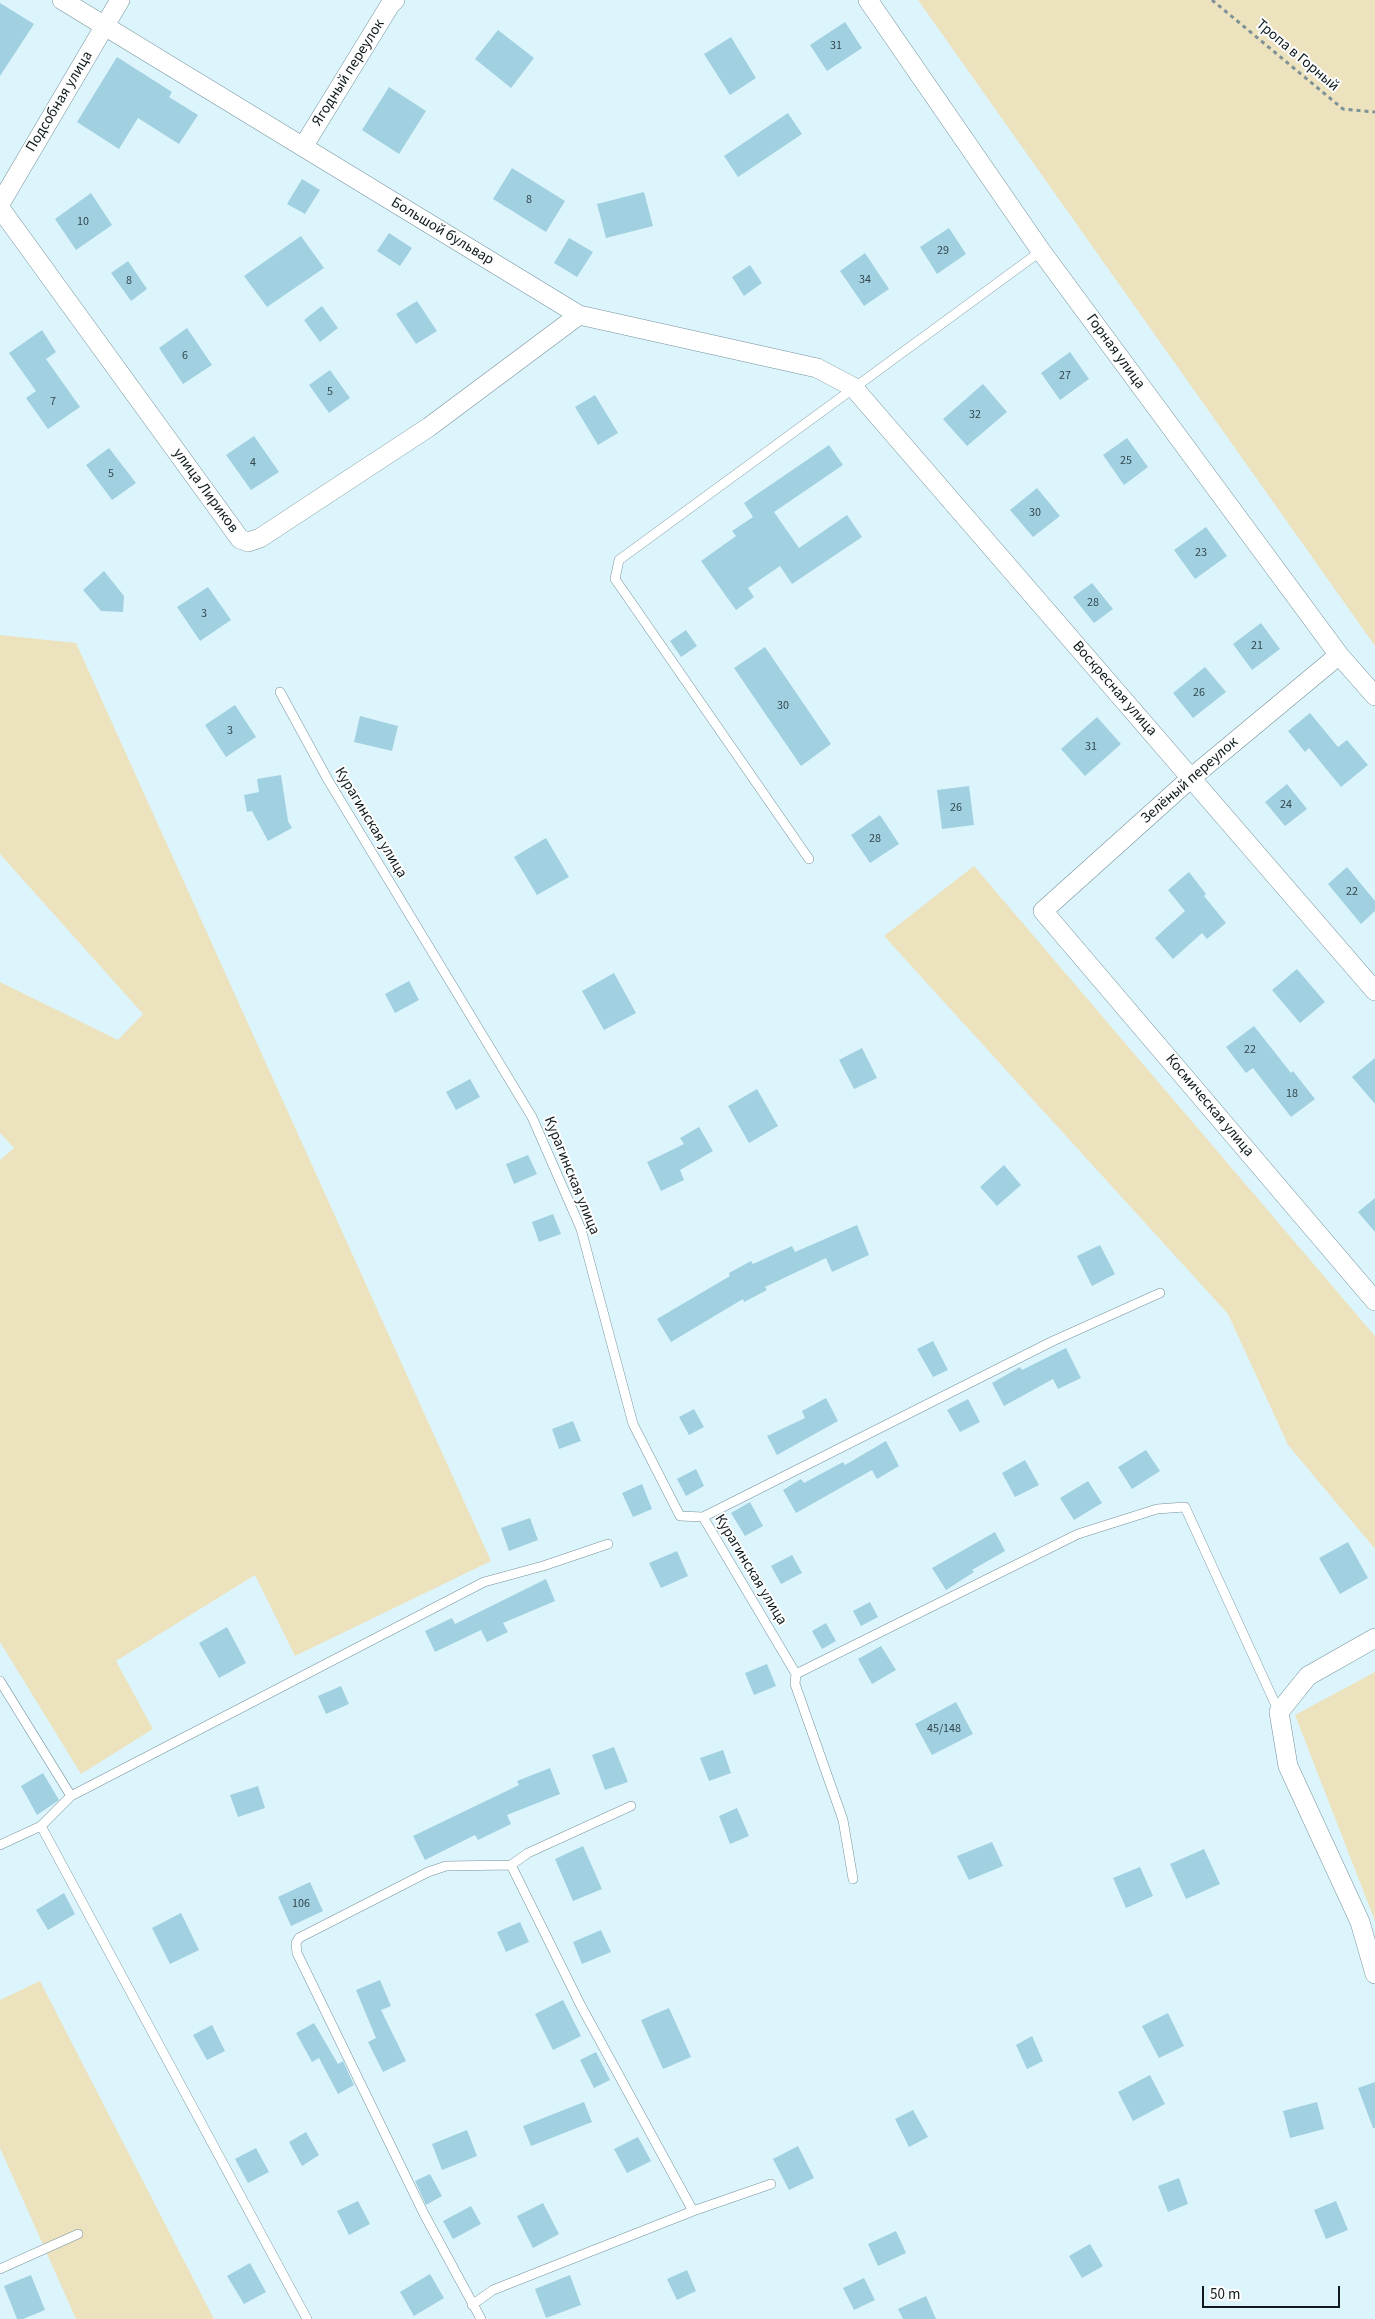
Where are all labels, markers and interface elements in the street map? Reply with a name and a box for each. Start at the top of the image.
street label: Ягодный переулок [309,16,389,130]
street label: Тропа в Горный [1252,16,1342,96]
house number: 31 [830,39,842,53]
street label: Подсобная улица [23,48,97,156]
house number: 8 [526,193,532,207]
street label: Большой бульвар [387,194,497,270]
house number: 10 [77,215,89,229]
house number: 29 [937,244,949,258]
house number: 34 [859,273,871,287]
house number: 8 [126,274,132,288]
street label: Горная улица [1082,311,1148,393]
house number: 6 [182,349,188,363]
house number: 27 [1059,369,1071,383]
house number: 5 [327,385,333,399]
house number: 7 [50,395,56,409]
house number: 32 [969,408,981,422]
street label: улица Лириков [168,445,242,537]
house number: 25 [1120,454,1132,468]
house number: 4 [250,456,256,470]
house number: 5 [108,467,114,481]
house number: 30 [1029,506,1041,520]
house number: 23 [1195,546,1207,560]
house number: 28 [1087,596,1099,610]
house number: 3 [201,607,207,621]
street label: Воскресная улица [1068,638,1160,740]
house number: 21 [1251,639,1263,653]
house number: 26 [1193,686,1205,700]
house number: 30 [777,699,789,713]
house number: 3 [227,724,233,738]
street label: Зелёный переулок [1138,734,1242,828]
house number: 31 [1085,740,1097,754]
street label: Курагинская улица [330,764,410,882]
house number: 24 [1280,798,1292,812]
house number: 26 [950,801,962,815]
house number: 28 [869,832,881,846]
house number: 22 [1346,885,1358,899]
house number: 22 [1244,1043,1256,1057]
street label: Космическая улица [1161,1051,1257,1161]
house number: 18 [1286,1087,1298,1101]
street label: Курагинская улица [539,1114,603,1238]
street label: Курагинская улица [710,1511,790,1629]
house number: 45/148 [927,1722,961,1736]
house number: 106 [292,1897,310,1911]
scale bar [1205,2276,1342,2308]
text: 50 m [1210,2284,1240,2305]

